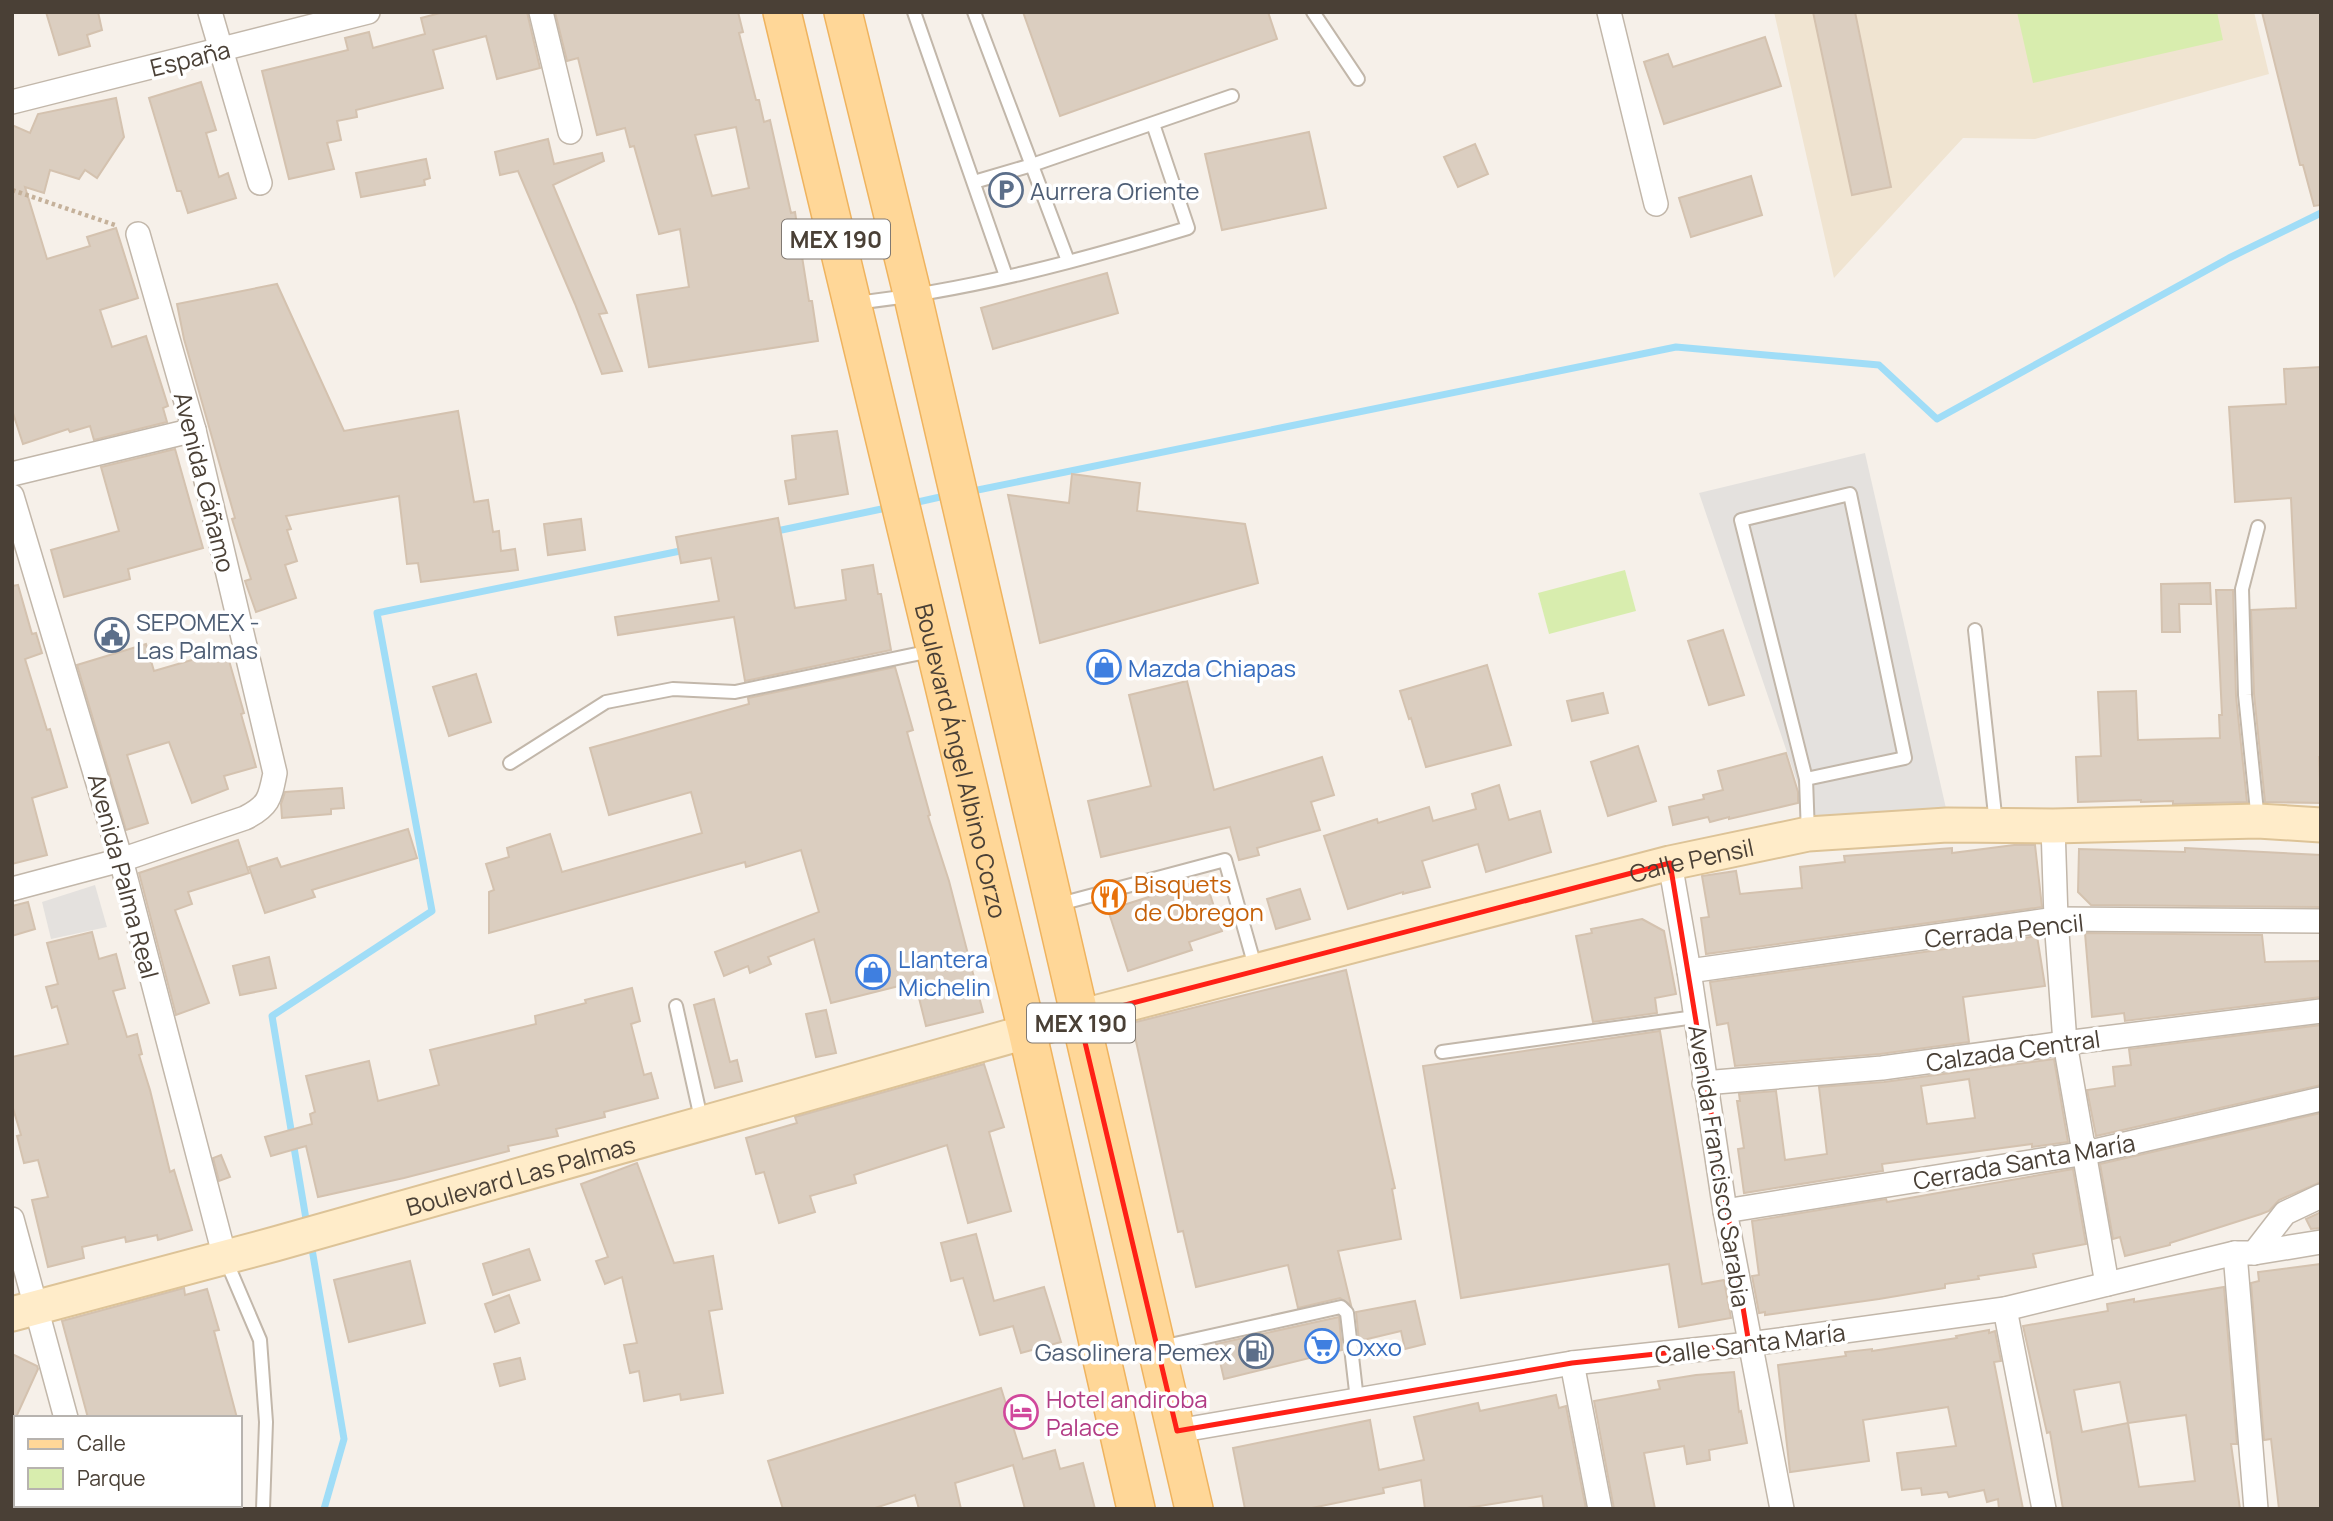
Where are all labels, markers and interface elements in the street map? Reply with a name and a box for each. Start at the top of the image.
street label: España [147,32,233,84]
parking icon: Aurrera Oriente [987,171,1025,209]
place label: Aurrera Oriente [1030,174,1200,207]
road number: MEX 190 [782,220,890,258]
street label: Avenida Cáñamo [167,389,243,575]
street label: Boulevard Ángel Albino Corzo [908,600,1016,921]
place label: SEPOMEX - Las Palmas [136,605,260,666]
public building icon: SEPOMEX - Las Palmas [93,616,131,654]
shop icon: Mazda Chiapas [1085,648,1123,686]
place label: Mazda Chiapas [1128,651,1296,684]
street label: Avenida Palma Real [81,770,167,982]
street label: Calle Pensil [1625,829,1757,889]
place label: Bisquets de Obregon [1134,867,1264,928]
restaurant icon: Bisquets de Obregon [1090,878,1128,916]
street label: Cerrada Pencil [1923,905,2085,955]
place label: Llantera Michelin [898,942,991,1003]
shop icon: Llantera Michelin [854,953,892,991]
road number: MEX 190 [1027,1004,1135,1042]
street label: Calzada Central [1924,1021,2102,1079]
street label: Avenida Francisco Sarabia [1681,1022,1759,1310]
street label: Cerrada Santa María [1910,1125,2138,1197]
street label: Boulevard Las Palmas [402,1127,639,1223]
street label: Calle Santa María [1653,1315,1847,1371]
supermarket icon: Oxxo [1303,1327,1341,1365]
place label: Oxxo [1346,1330,1402,1363]
fuel station icon: Gasolinera Pemex [1237,1332,1275,1370]
place label: Gasolinera Pemex [1035,1335,1232,1368]
place label: Hotel andiroba Palace [1046,1382,1208,1443]
hotel icon: Hotel andiroba Palace [1002,1393,1040,1431]
legend [14,1416,242,1507]
text: Calle [77,1429,126,1457]
text: Parque [77,1464,146,1492]

